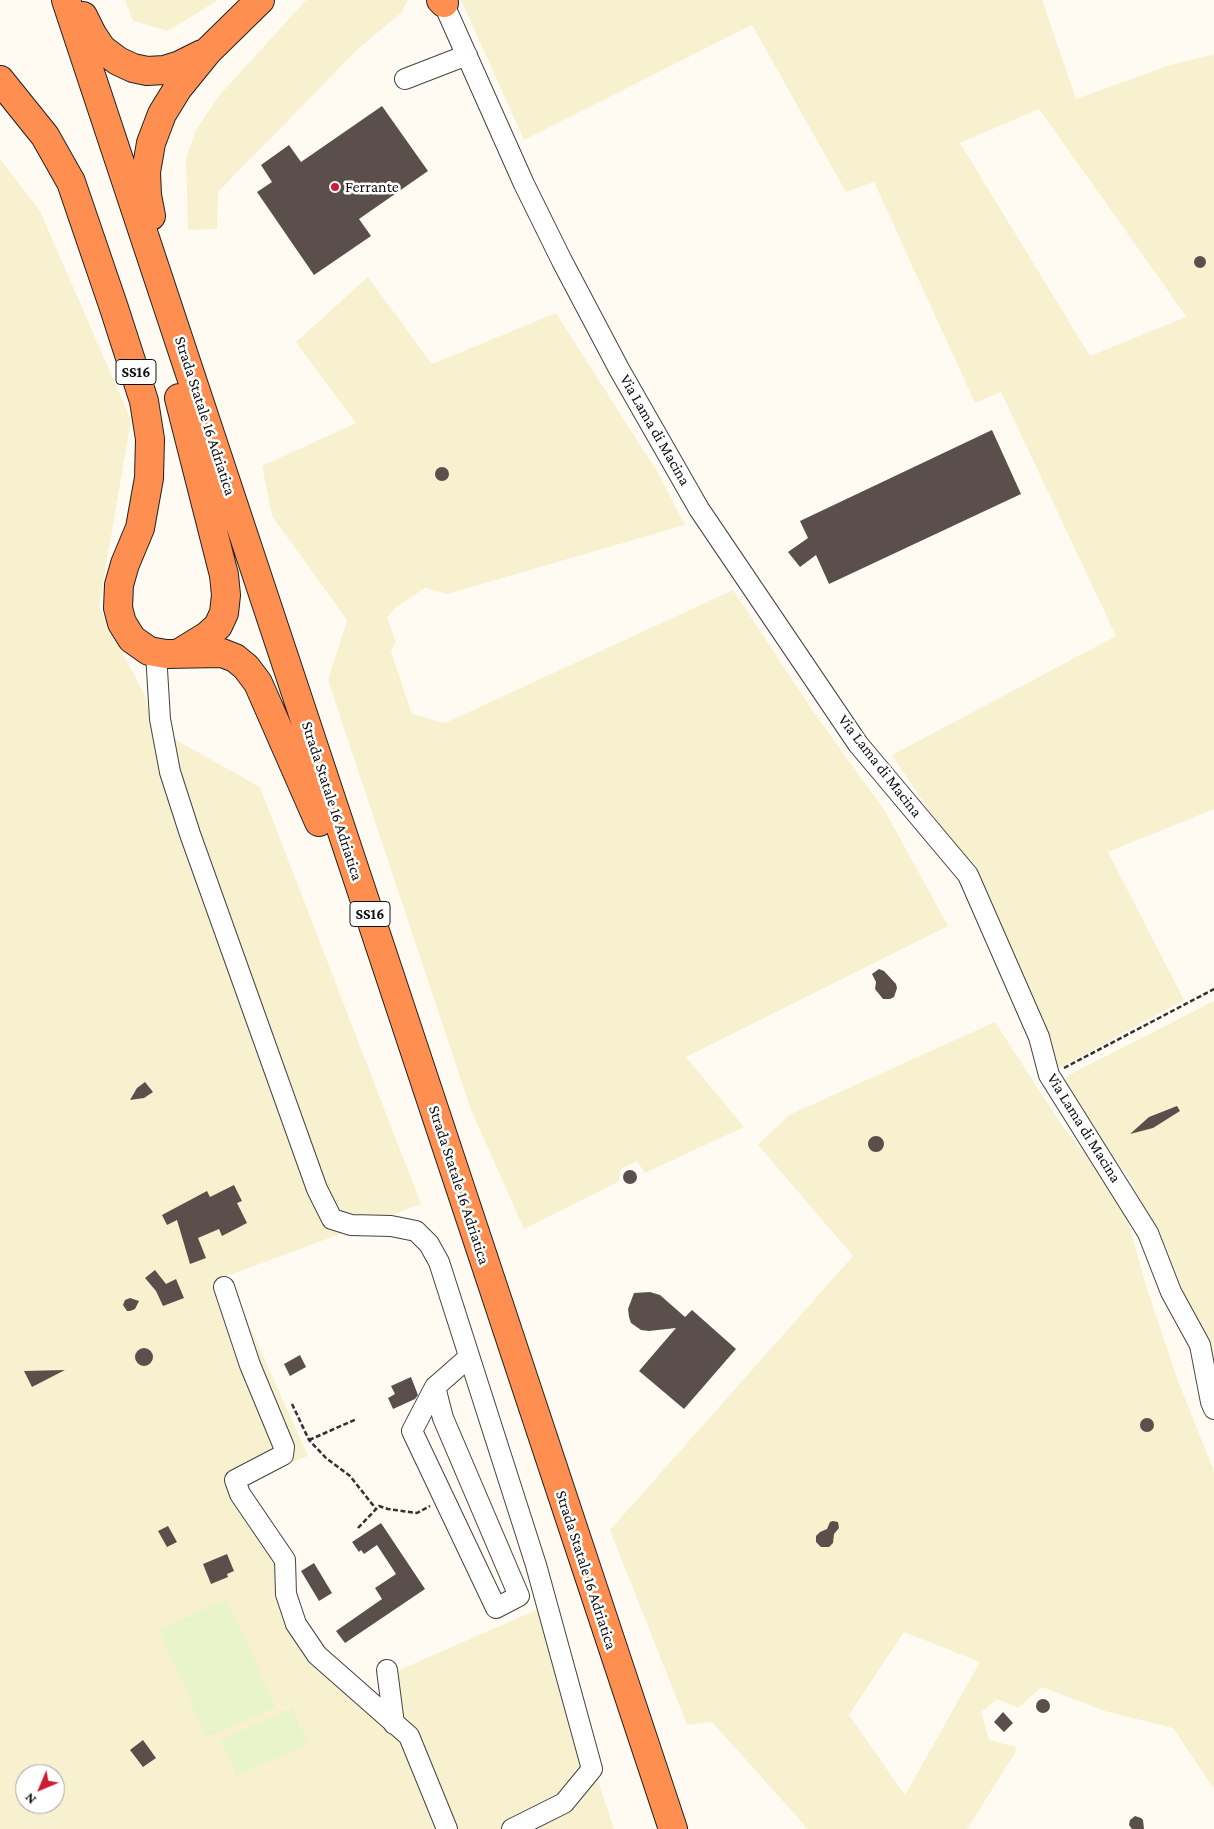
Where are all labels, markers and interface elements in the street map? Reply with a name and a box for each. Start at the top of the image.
place label: Ferrante [345,177,399,197]
marker: Ferrante [329,181,341,193]
street label: Strada Statale 16 Adriatica [170,334,240,498]
road number: SS16 [116,360,156,384]
street label: Via Lama di Macina [615,371,695,489]
street label: Via Lama di Macina [834,711,926,821]
street label: Strada Statale 16 Adriatica [297,719,367,883]
road number: SS16 [350,902,390,926]
street label: Via Lama di Macina [1043,1070,1125,1186]
street label: Strada Statale 16 Adriatica [424,1103,494,1267]
street label: Strada Statale 16 Adriatica [551,1488,621,1652]
north arrow [15,1764,65,1814]
text: N [21,1790,39,1808]

